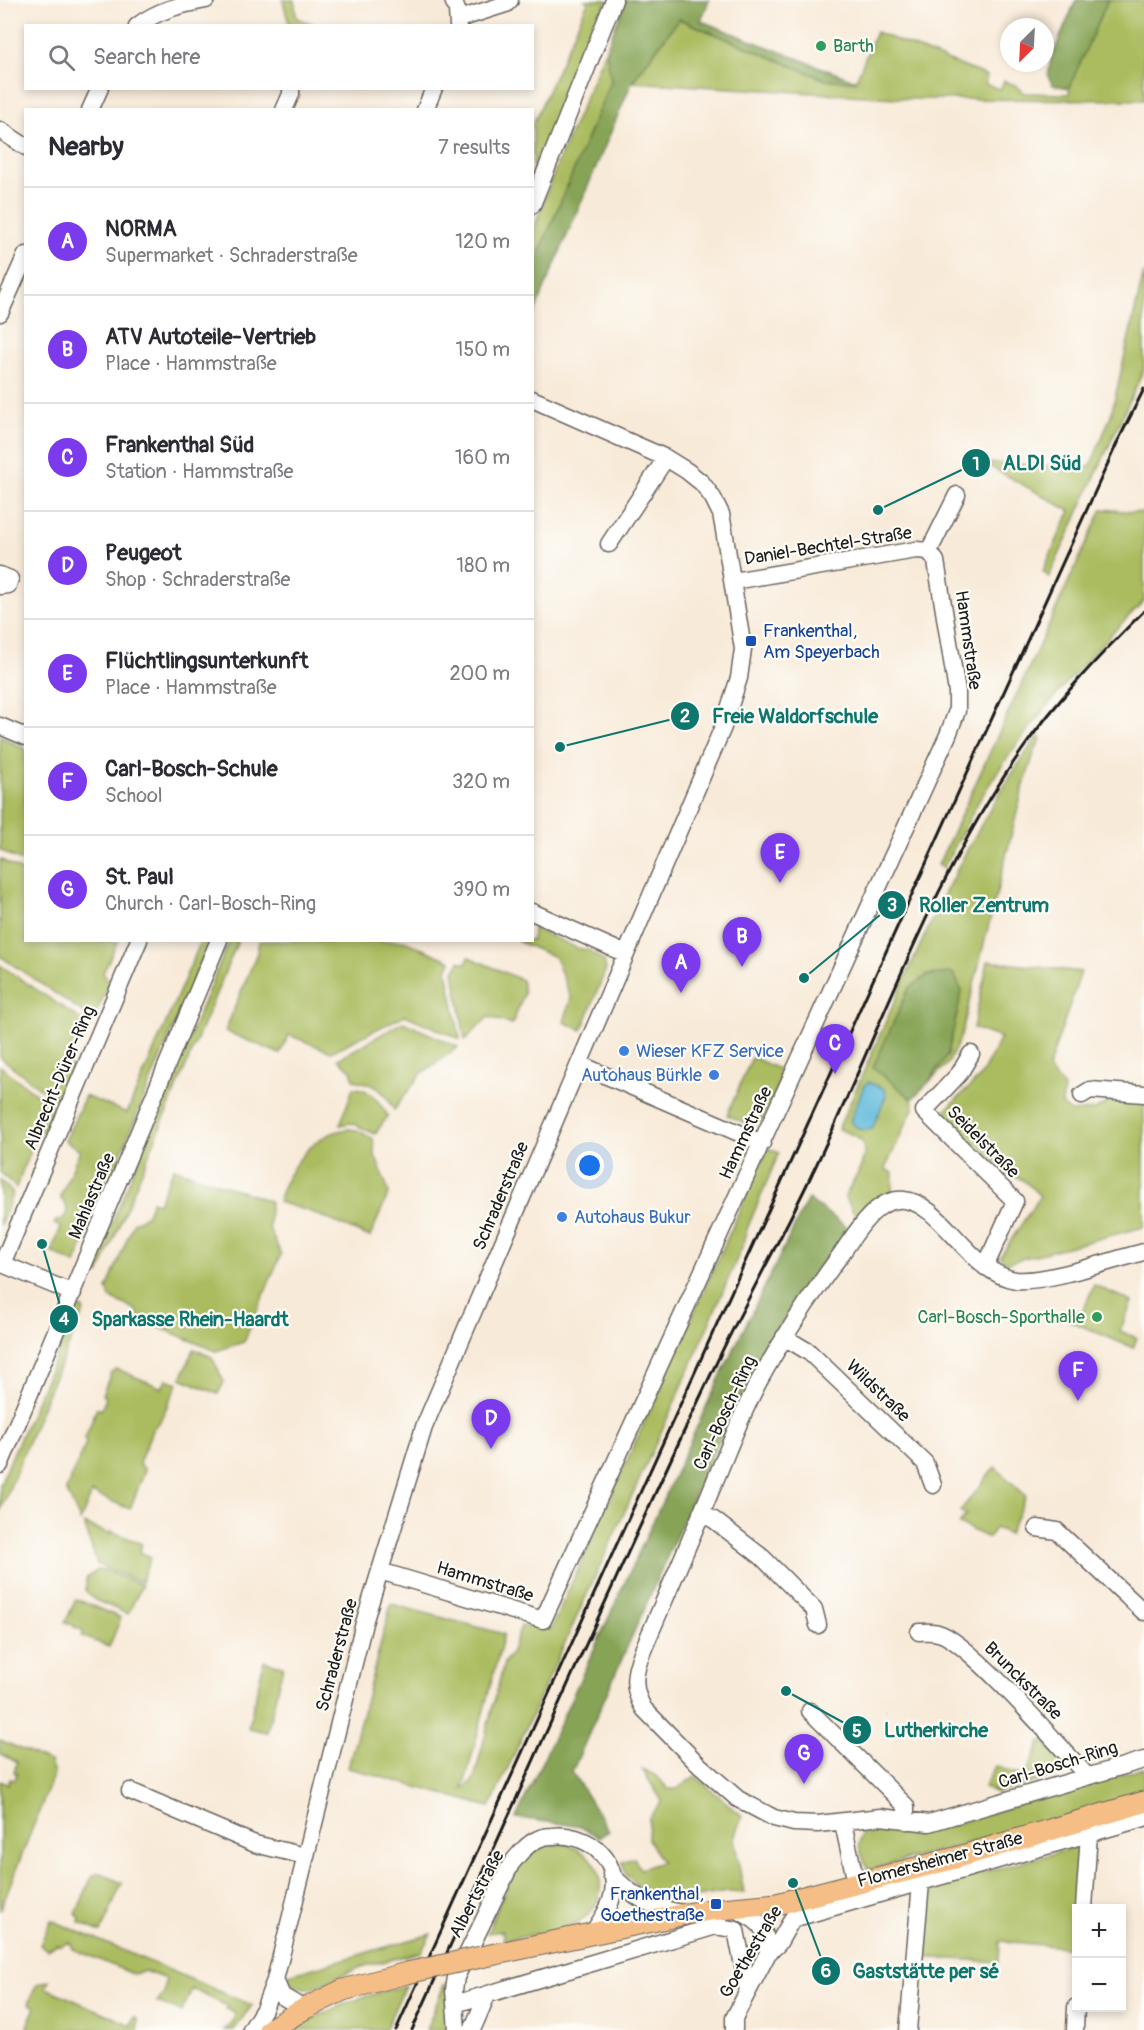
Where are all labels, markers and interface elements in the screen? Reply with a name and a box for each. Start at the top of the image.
north arrow [1000,18,1054,72]
search box [24,24,534,90]
place label: Barth [833,35,874,58]
marker: Barth [814,39,828,53]
icon: search [45,41,78,74]
text: Search here [93,43,200,71]
text: Nearby [48,131,124,163]
text: 7 results [438,135,510,160]
text: NORMA [105,215,177,243]
text: A [61,229,74,254]
text: 120 m [455,229,510,254]
text: Supermarket · Schraderstraße [105,243,358,268]
text: ATV Autoteile-Vertrieb [105,323,316,351]
text: B [62,337,73,362]
text: 150 m [456,337,510,362]
text: Place · Hammstraße [105,351,277,376]
text: Frankenthal Süd [105,431,254,459]
callout: ALDI Süd [961,444,1094,482]
text: C [61,445,74,470]
text: 160 m [455,445,510,470]
text: ALDI Süd [1003,451,1081,476]
text: 1 [972,453,980,476]
text: Station · Hammstraße [105,459,293,484]
street label: Daniel-Bechtel-Straße [743,521,914,571]
text: Peugeot [105,539,182,567]
text: D [61,553,74,578]
text: 180 m [456,553,510,578]
text: Shop · Schraderstraße [105,567,290,592]
street label: Hammstraße [950,589,986,691]
place label: Frankenthal, Am Speyerbach [763,620,880,664]
marker: Frankenthal, Am Speyerbach [744,634,758,648]
text: Flüchtlingsunterkunft [105,647,308,675]
text: E [62,661,73,686]
text: 200 m [449,661,510,686]
text: Place · Hammstraße [105,675,277,700]
callout: Freie Waldorfschule [670,697,890,735]
text: Freie Waldorfschule [712,704,879,729]
text: 2 [680,705,690,728]
text: Carl-Bosch-Schule [105,755,278,783]
text: F [61,769,74,794]
text: 320 m [452,769,510,794]
text: School [105,783,162,808]
pin: E [760,834,800,883]
text: St. Paul [105,863,174,891]
text: G [61,877,74,902]
text: 390 m [453,877,510,902]
callout: Roller Zentrum [877,886,1061,924]
text: Church · Carl-Bosch-Ring [105,891,316,916]
text: Roller Zentrum [919,893,1049,918]
text: 3 [887,894,897,917]
pin: B [722,918,762,967]
pin: A [662,944,700,993]
street label: Albrecht-Dürer-Ring [19,1002,101,1154]
pin: C [816,1024,854,1074]
place label: Wieser KFZ Service [636,1040,784,1063]
marker: Wieser KFZ Service [617,1044,631,1058]
place label: Autohaus Bürkle [581,1064,702,1087]
marker: Autohaus Bürkle [707,1068,721,1082]
street label: Hammstraße [714,1083,778,1183]
street label: Seidelstraße [942,1101,1024,1183]
street label: Schraderstraße [468,1138,534,1254]
street label: Mahlastraße [64,1149,120,1242]
your location [575,1151,604,1180]
place label: Autohaus Bukur [574,1206,691,1229]
marker: Autohaus Bukur [555,1210,569,1224]
callout: Sparkasse Rhein-Haardt [49,1300,301,1338]
place label: Carl-Bosch-Sporthalle [917,1306,1085,1329]
text: Sparkasse Rhein-Haardt [91,1307,290,1332]
text: 4 [59,1308,70,1331]
marker: Carl-Bosch-Sporthalle [1090,1310,1104,1324]
street label: Carl-Bosch-Ring [688,1352,762,1474]
pin: F [1058,1352,1098,1401]
street label: Wildstraße [841,1355,915,1427]
pin: D [472,1400,510,1449]
street label: Hammstraße [434,1556,536,1608]
street label: Schraderstraße [311,1596,363,1714]
street label: Brunckstraße [979,1637,1067,1725]
callout: Lutherkirche [842,1711,1000,1749]
text: Lutherkirche [884,1718,989,1743]
text: 5 [852,1720,862,1743]
pin: G [784,1734,824,1784]
street label: Carl-Bosch-Ring [995,1736,1121,1794]
street label: Flomersheimer Straße [855,1827,1025,1893]
street label: Albertstraße [444,1846,510,1942]
place label: Frankenthal, Goethestraße [600,1883,704,1927]
marker: Frankenthal, Goethestraße [709,1897,723,1911]
street label: Goethestraße [714,1901,788,2002]
map controls [1072,1904,1126,2012]
button: + [1072,1904,1126,1958]
callout: Gaststätte per sé [811,1952,1012,1990]
button: − [1072,1958,1126,2012]
text: Gaststätte per sé [853,1959,1000,1984]
text: 6 [821,1960,831,1983]

